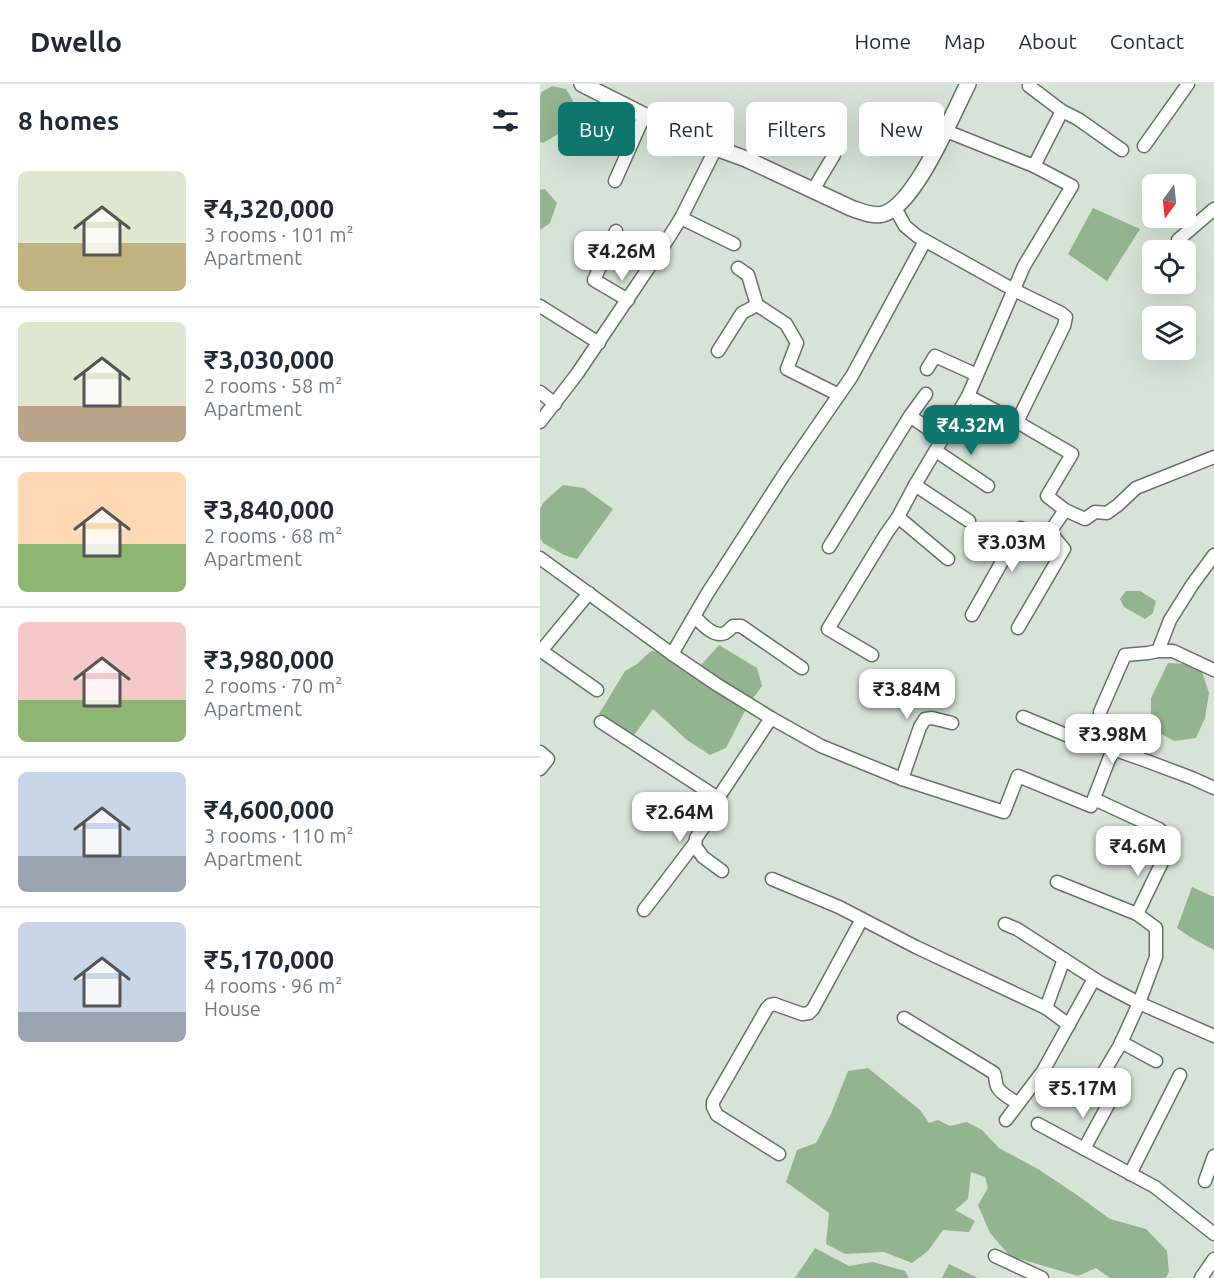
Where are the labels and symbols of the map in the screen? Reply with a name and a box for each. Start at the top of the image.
north arrow [1142,174,1196,228]
pin: ₹4.26M [573,231,671,282]
pin: ₹4.32M [922,405,1020,456]
pin: ₹3.03M [963,522,1061,573]
pin: ₹3.84M [858,669,956,720]
pin: ₹3.98M [1064,714,1162,765]
pin: ₹2.64M [631,792,729,843]
pin: ₹4.6M [1096,826,1180,877]
pin: ₹5.17M [1034,1068,1132,1119]

